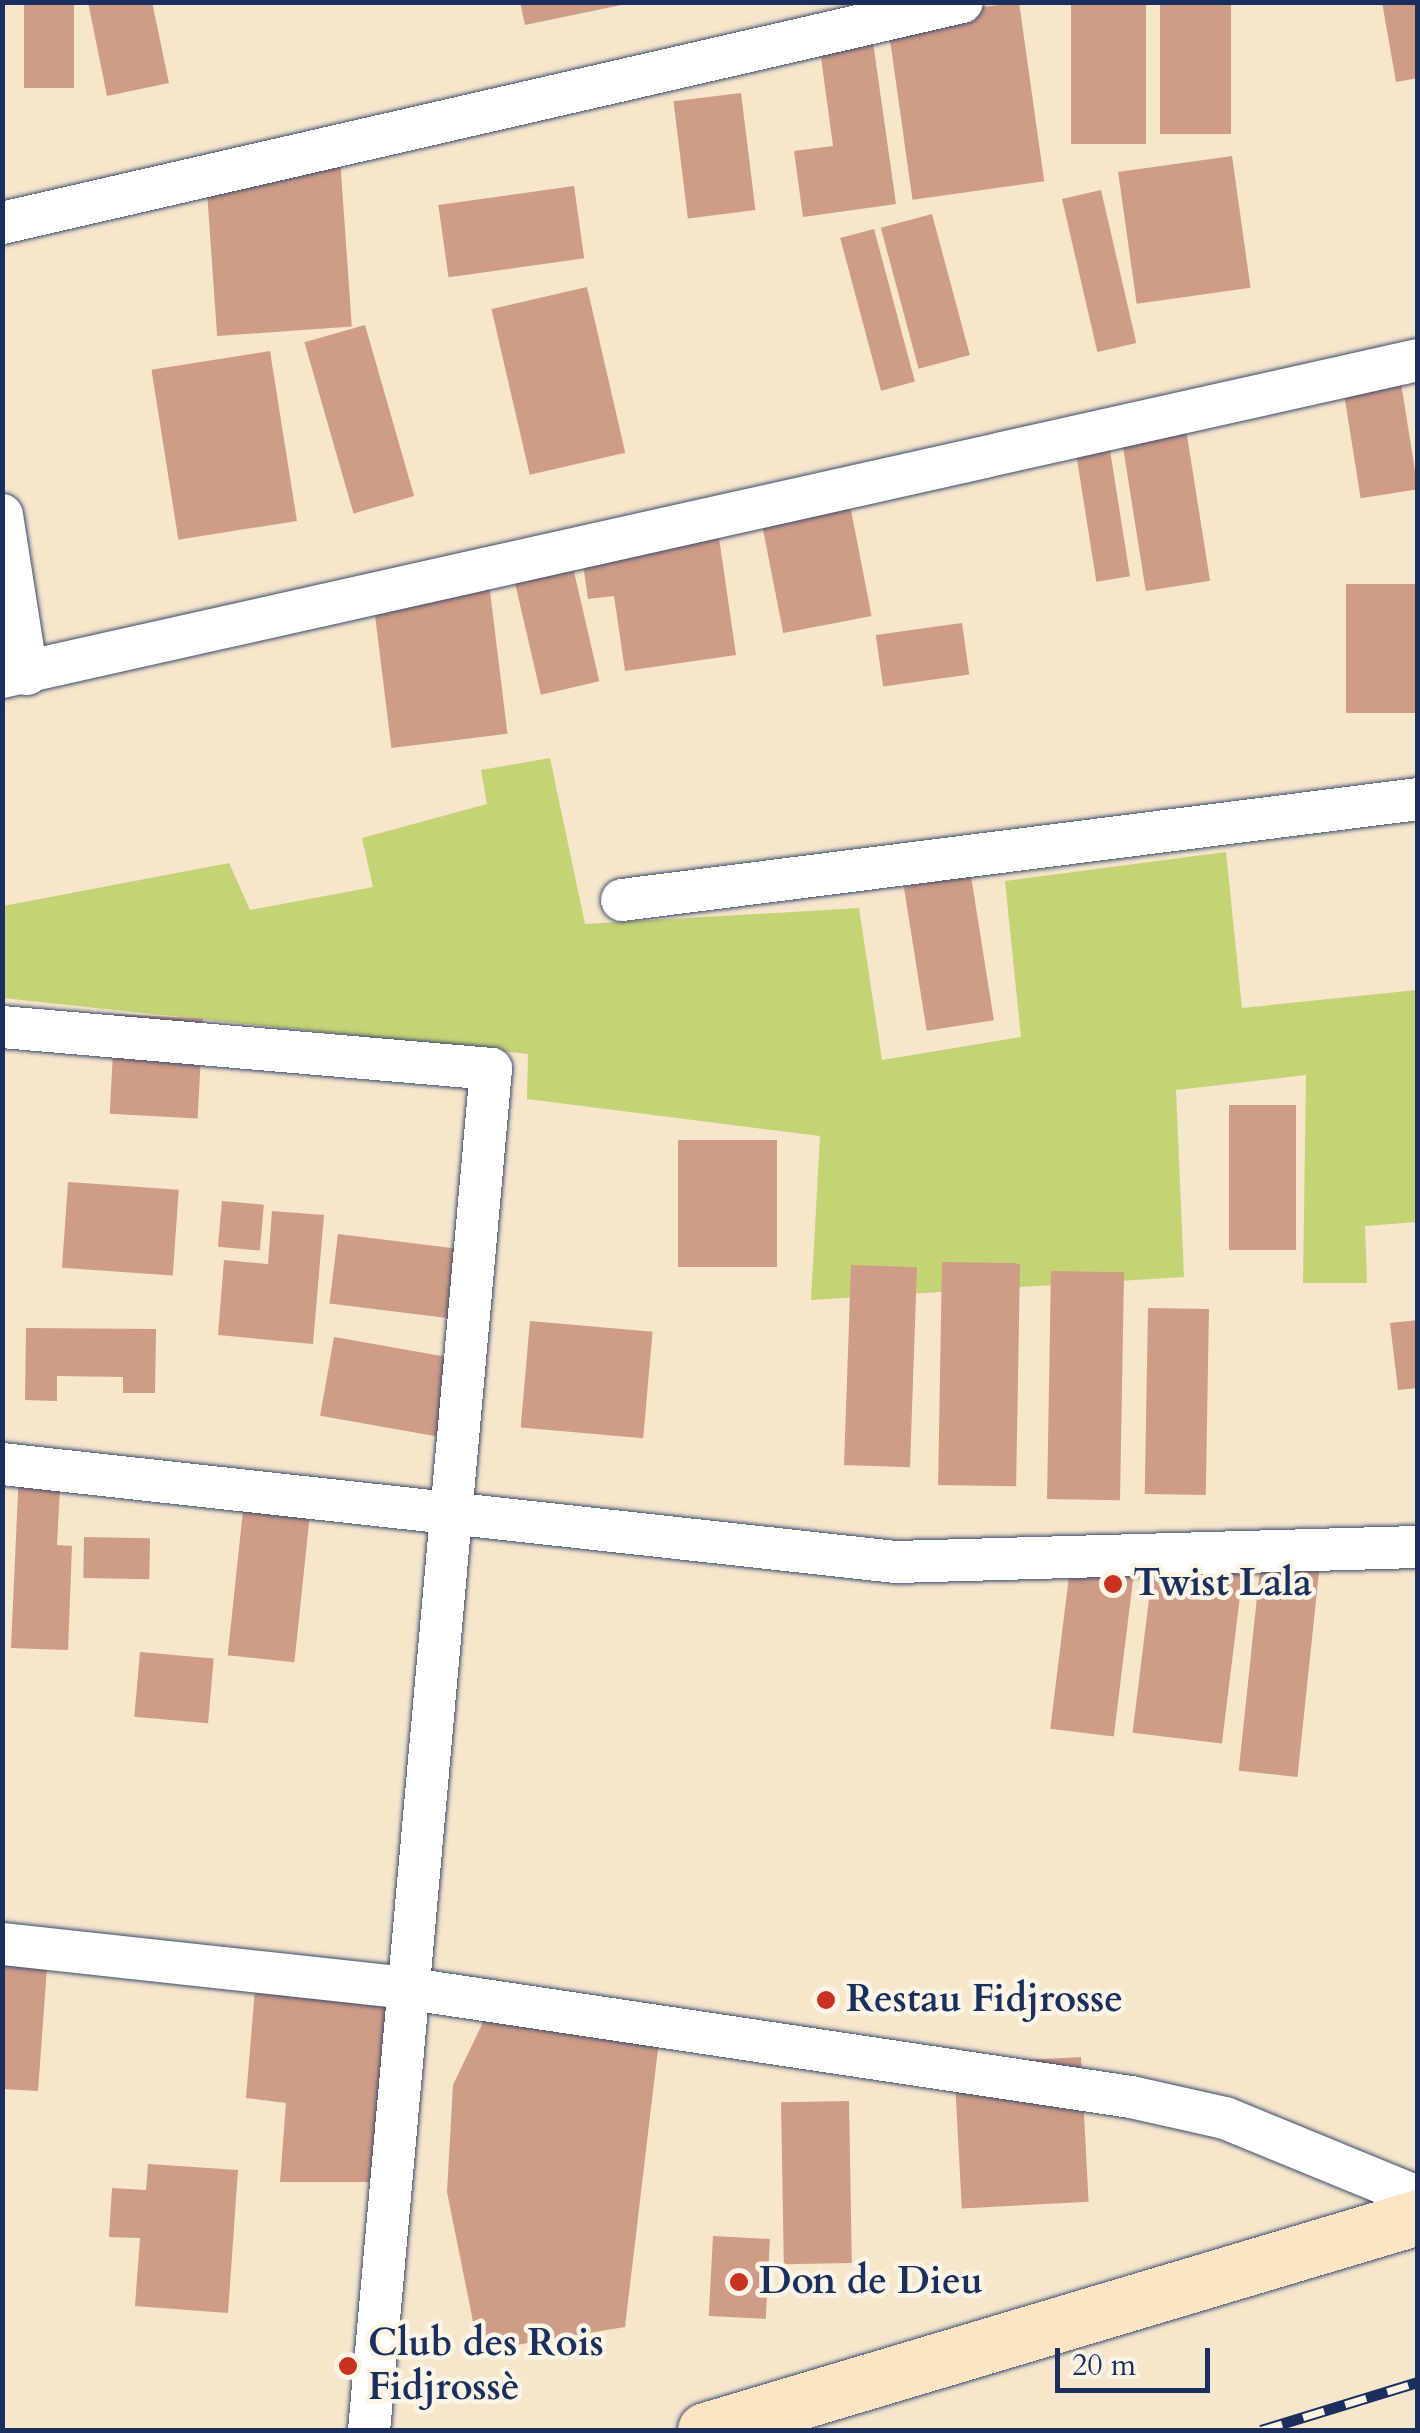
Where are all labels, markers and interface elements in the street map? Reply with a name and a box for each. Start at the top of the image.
place label: Twist Lala [1133,1561,1312,1607]
marker: Twist Lala [1102,1573,1124,1595]
place label: Restau Fidjrosse [846,1977,1123,2023]
marker: Restau Fidjrosse [815,1989,837,2011]
place label: Don de Dieu [759,2259,983,2305]
marker: Don de Dieu [728,2271,750,2293]
place label: Club des Rois Fidjrossè [368,2321,604,2410]
scale bar [1060,2328,1215,2390]
text: 20 m [1072,2345,1136,2386]
marker: Club des Rois Fidjrossè [337,2355,359,2377]

